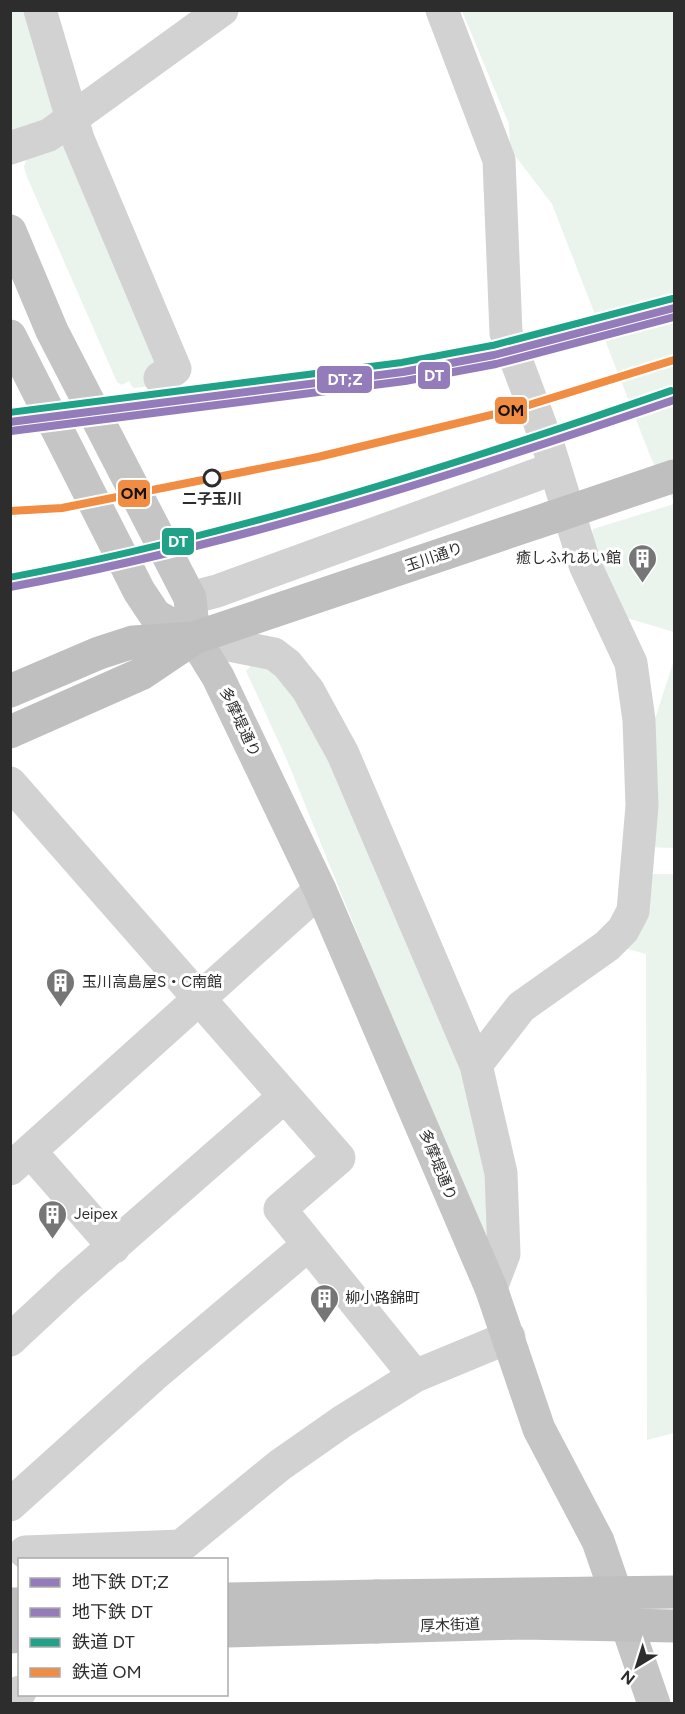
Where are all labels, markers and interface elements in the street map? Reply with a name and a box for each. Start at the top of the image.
line badge: DT [417,361,451,390]
line badge: DT;Z [316,365,373,394]
text: DT [424,366,445,385]
text: DT;Z [327,370,363,389]
line badge: OM [494,396,528,425]
text: OM [498,401,524,420]
marker: 二子玉川 [203,469,221,487]
line badge: OM [117,479,151,508]
text: OM [121,484,147,503]
place label: 二子玉川 [182,490,242,508]
line badge: DT [161,527,195,556]
text: DT [168,532,189,551]
street label: 玉川通り [403,539,465,575]
building icon: 癒しふれあい館 [626,542,658,584]
place label: 癒しふれあい館 [516,549,621,567]
street label: 多摩堤通り [216,684,264,760]
building icon: 玉川高島屋S・C南館 [45,966,77,1008]
place label: 玉川高島屋S・C南館 [82,973,222,991]
street label: 多摩堤通り [416,1127,460,1203]
building icon: Jeipex [37,1198,69,1240]
place label: Jeipex [74,1205,118,1223]
building icon: 柳小路錦町 [308,1282,340,1324]
place label: 柳小路錦町 [345,1289,420,1307]
legend [18,1558,228,1696]
text: 地下鉄 DT;Z [72,1571,169,1593]
text: 地下鉄 DT [72,1601,153,1623]
street label: 厚木街道 [420,1615,480,1635]
text: 鉄道 DT [72,1631,135,1653]
north arrow [607,1636,667,1696]
text: 鉄道 OM [72,1661,142,1683]
text: N [617,1666,639,1689]

